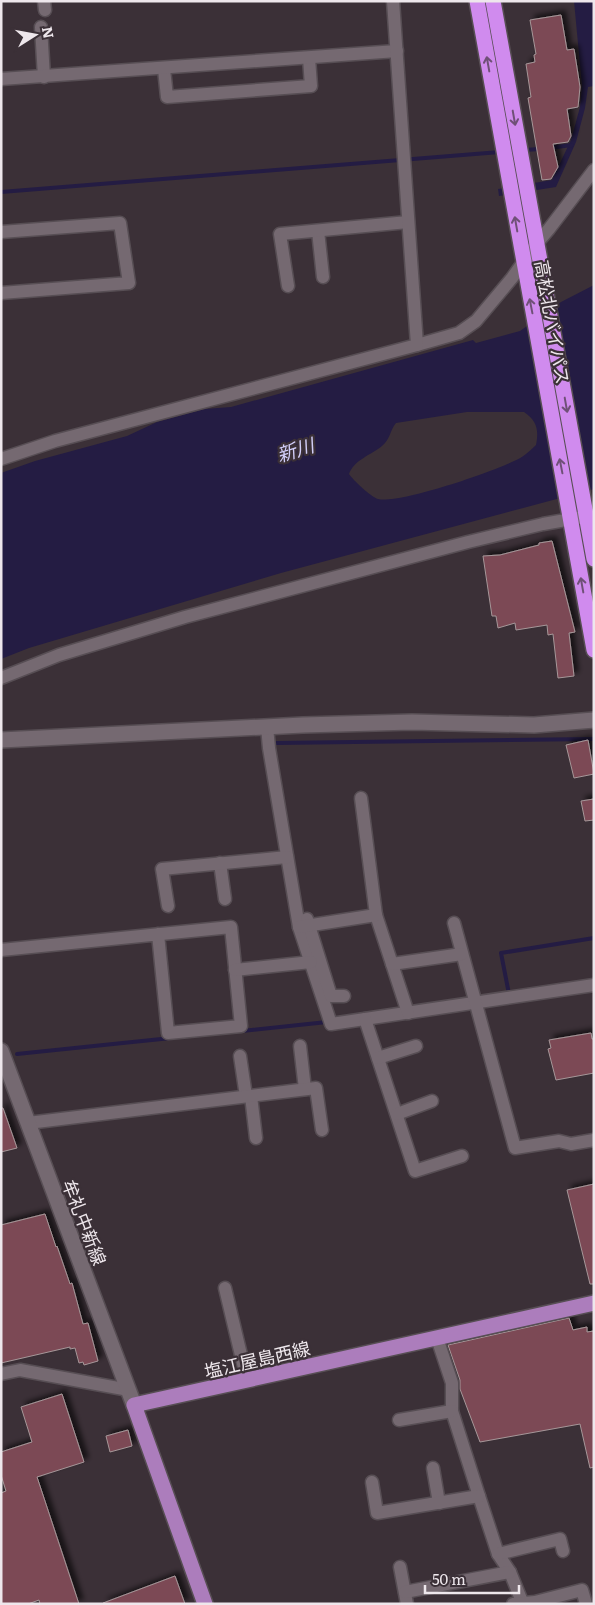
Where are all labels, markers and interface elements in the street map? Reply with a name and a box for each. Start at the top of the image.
north arrow [10,10,60,60]
text: N [38,25,60,40]
one-way arrow [483,57,493,73]
one-way arrow [510,110,520,126]
one-way arrow [511,217,521,233]
street label: 高松北バイパス [529,258,577,386]
one-way arrow [526,299,536,315]
one-way arrow [561,397,571,413]
water label: 新川 [273,429,319,468]
one-way arrow [555,459,565,475]
one-way arrow [577,577,586,593]
street label: 牟礼中新線 [56,1175,114,1269]
street label: 塩江屋島西線 [201,1334,313,1384]
scale bar [425,1562,519,1594]
text: 50 m [432,1567,466,1590]

